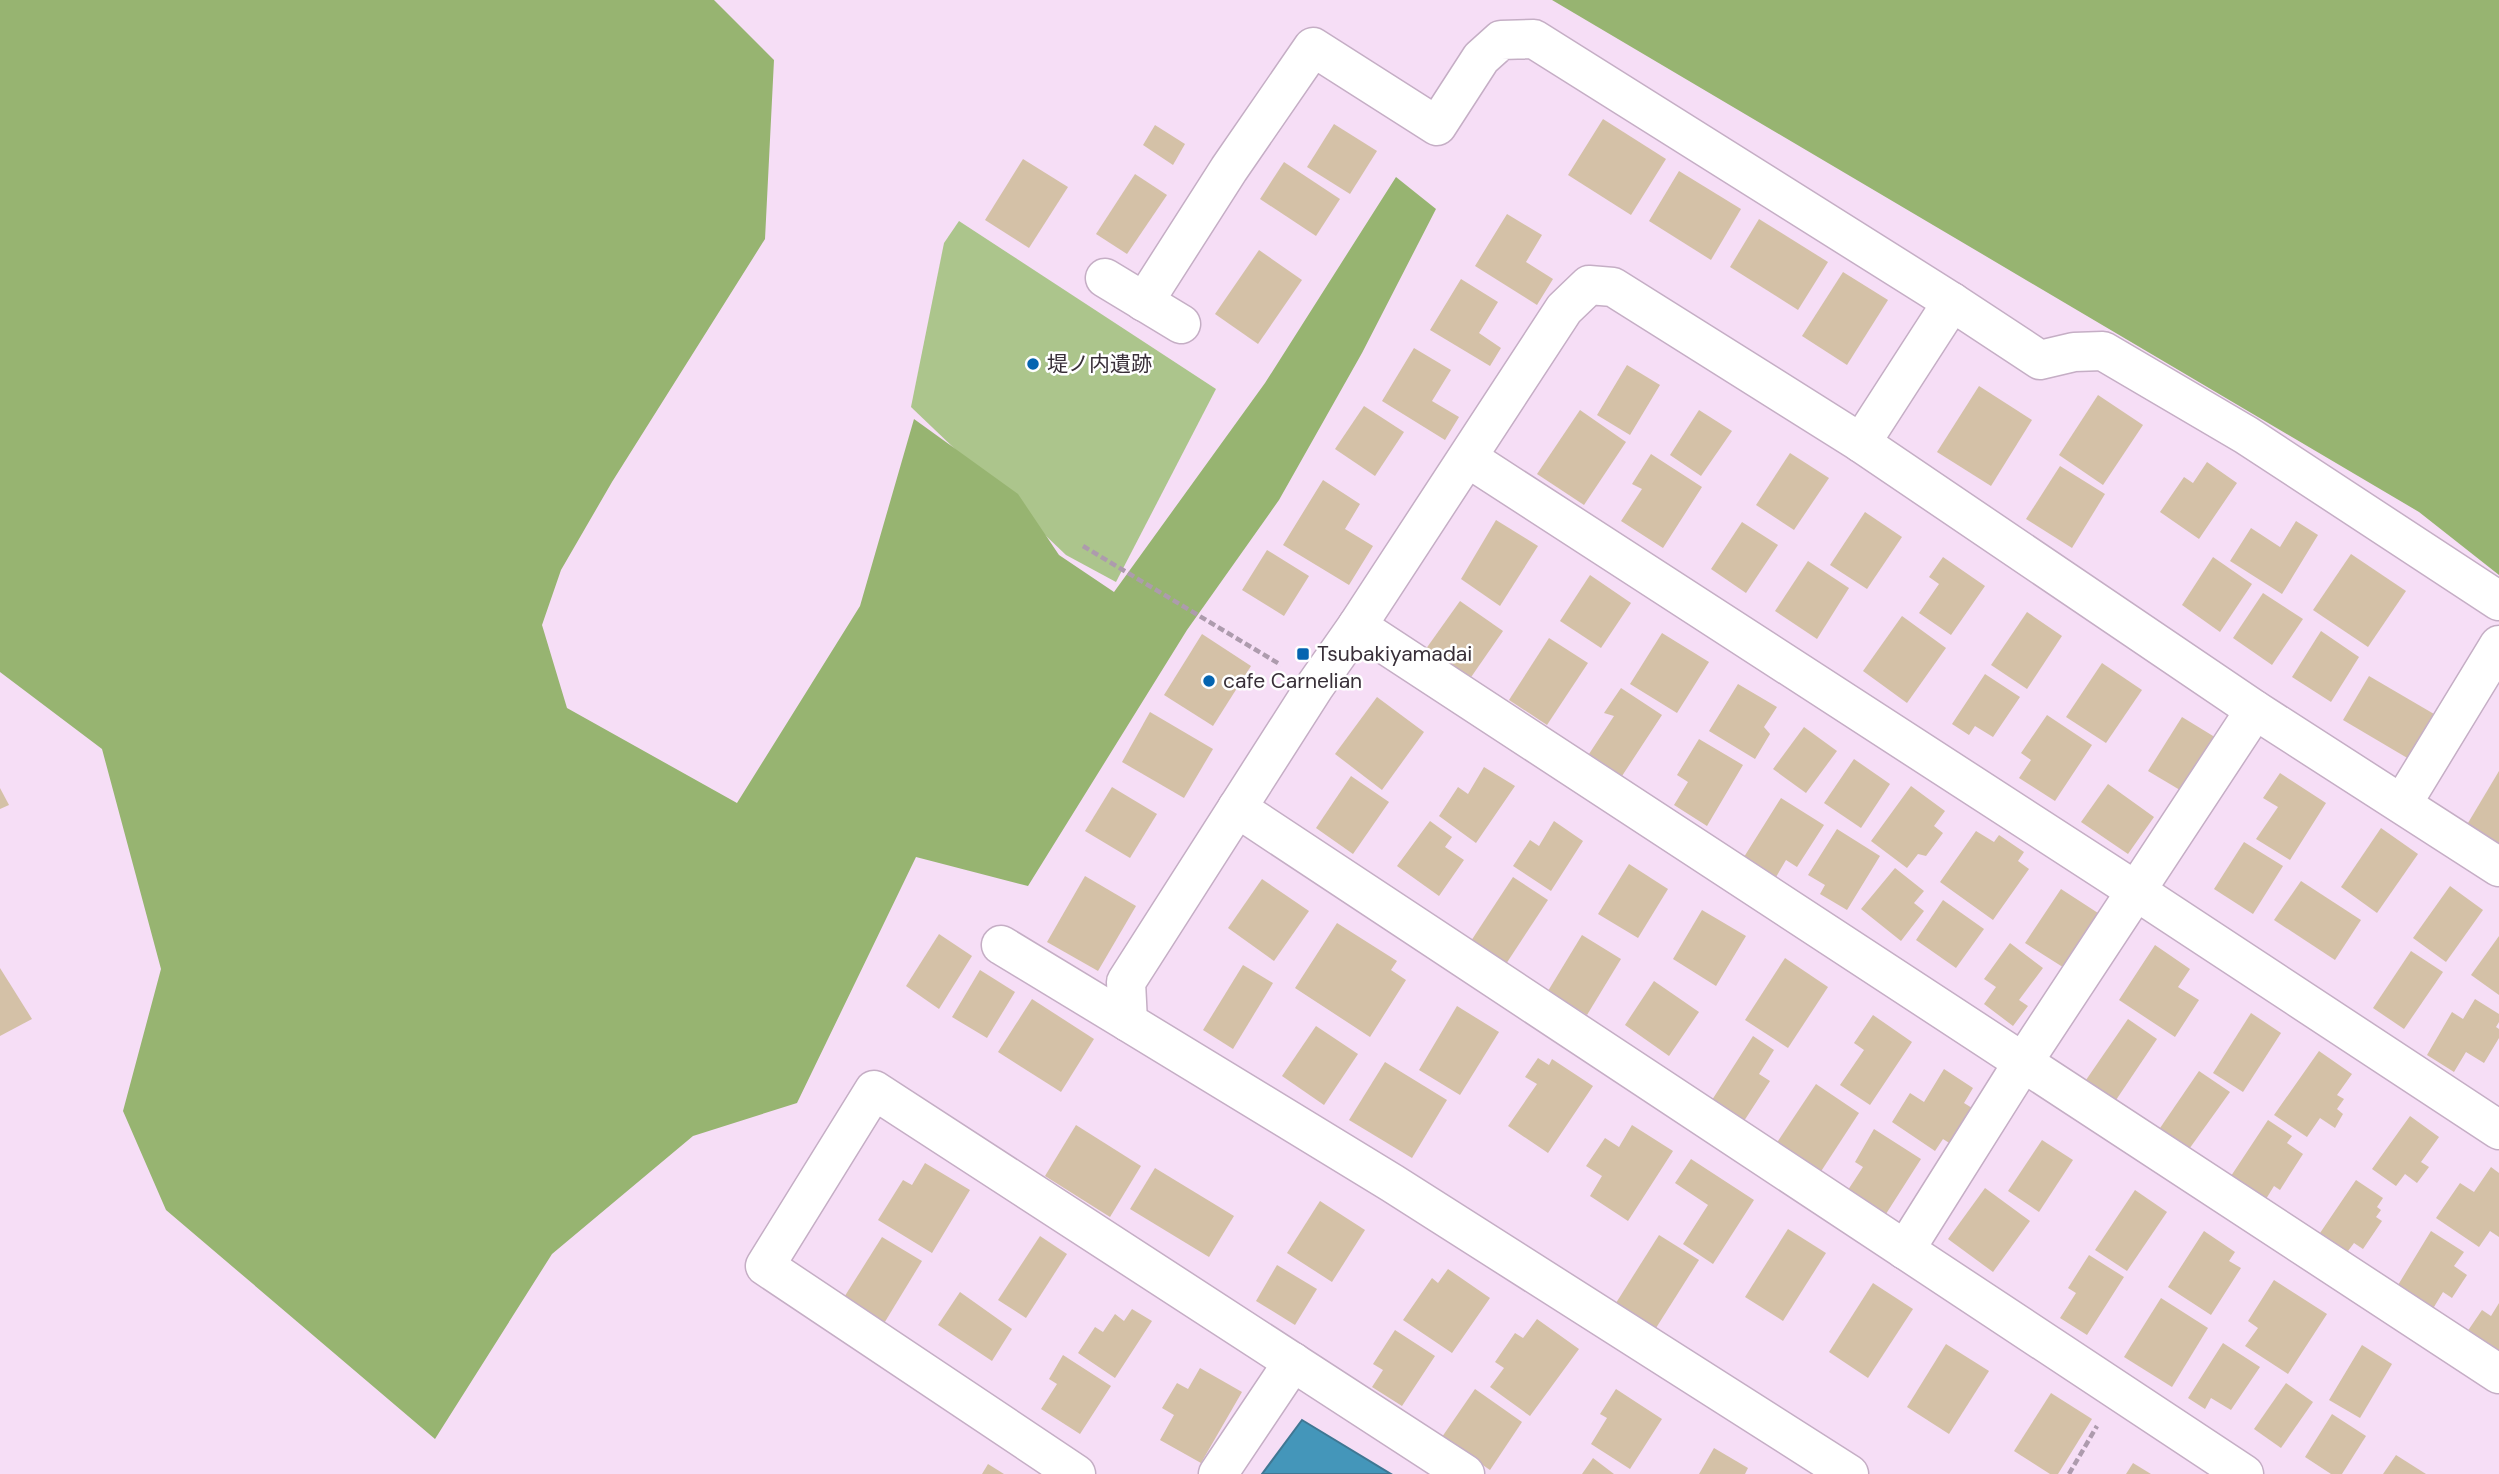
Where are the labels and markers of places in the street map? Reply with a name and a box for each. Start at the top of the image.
place label: 堤ノ内遺跡 [1047,350,1152,378]
marker: 堤ノ内遺跡 [1025,356,1041,372]
place label: Tsubakiyamadai [1317,640,1472,668]
marker: Tsubakiyamadai [1295,646,1311,662]
place label: cafe Carnelian [1223,667,1362,695]
marker: cafe Carnelian [1201,673,1217,689]

